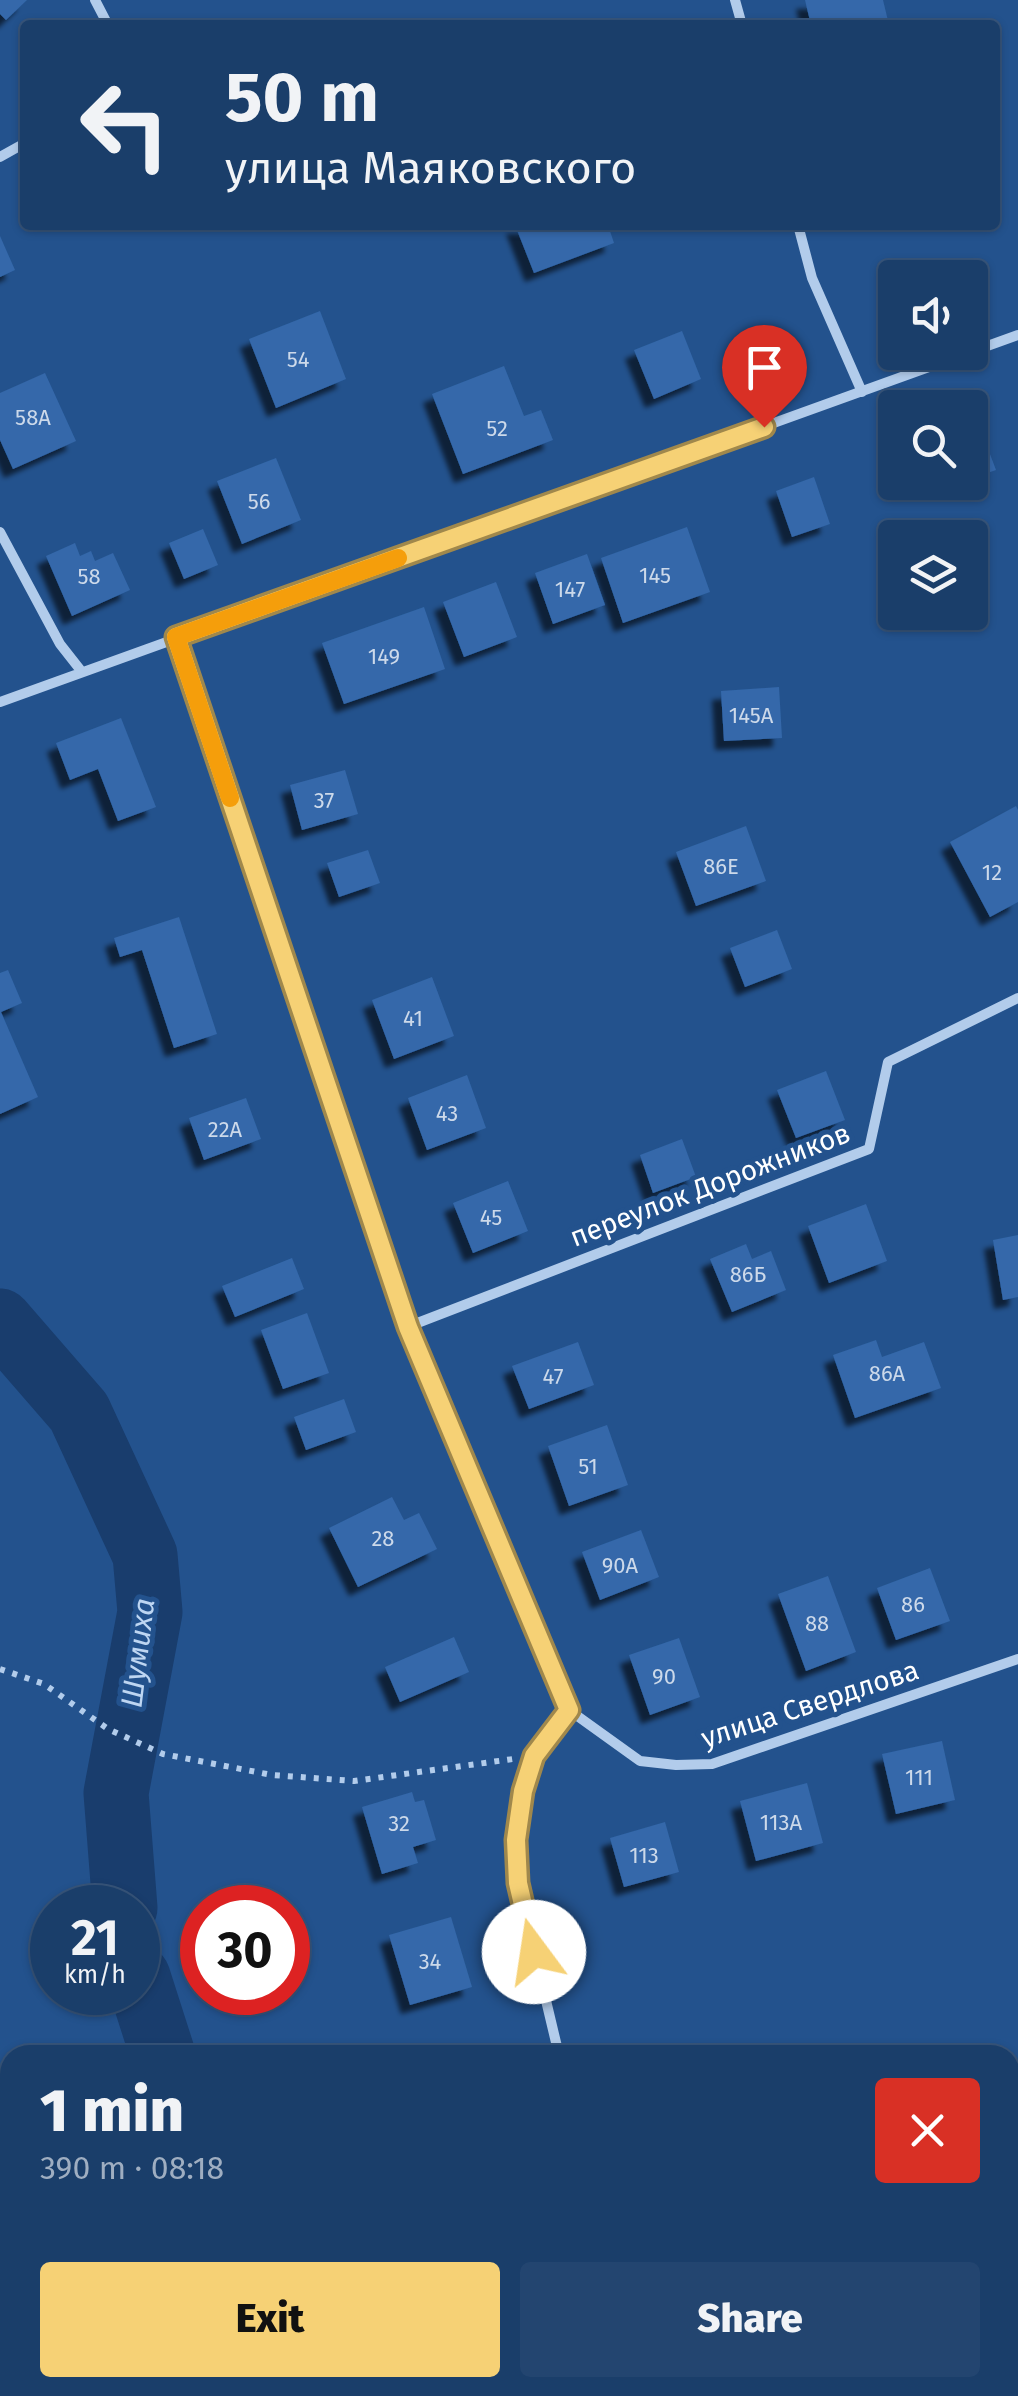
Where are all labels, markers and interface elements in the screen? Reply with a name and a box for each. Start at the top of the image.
text: 50 m [225,56,379,140]
icon: left [60,60,190,190]
text: улица Маяковского [225,141,636,195]
map controls [878,260,988,630]
button: sound [878,260,988,370]
pin [722,325,807,428]
icon: arrive [737,340,792,395]
house number: 54 [287,346,310,373]
button: search [878,390,988,500]
house number: 58А [15,404,51,431]
house number: 52 [486,415,508,442]
house number: 56 [248,488,270,515]
button: layers [878,520,988,630]
house number: 145 [639,562,671,589]
house number: 58 [77,563,101,590]
house number: 147 [555,576,585,603]
house number: 149 [368,643,400,670]
house number: 145А [729,702,774,729]
house number: 37 [314,787,335,814]
house number: 86Е [703,853,739,880]
house number: 12 [982,859,1002,886]
house number: 41 [403,1005,423,1032]
house number: 43 [436,1100,458,1127]
house number: 22А [208,1116,243,1143]
street label: переулок Дорожников [565,1116,855,1254]
house number: 45 [480,1204,502,1231]
house number: 86Б [730,1261,767,1288]
house number: 86А [869,1360,906,1387]
house number: 47 [543,1363,564,1390]
house number: 51 [578,1453,598,1480]
house number: 28 [371,1525,395,1552]
house number: 90А [602,1552,639,1579]
house number: 86 [901,1591,925,1618]
water label: Шумиха [113,1596,163,1710]
house number: 88 [805,1610,829,1637]
street label: улица Свердлова [697,1653,923,1755]
house number: 90 [652,1663,676,1690]
house number: 111 [905,1764,933,1791]
house number: 113А [760,1809,803,1836]
house number: 32 [388,1810,410,1837]
house number: 113 [629,1842,659,1869]
speed limit sign: 30 [180,1885,310,2015]
position arrow [482,1900,586,2004]
text: 21 [71,1908,119,1968]
house number: 34 [419,1948,442,1975]
text: km/h [64,1960,126,1990]
text: 1 min [40,2075,184,2147]
button: close [875,2078,980,2183]
text: 390 m · 08:18 [40,2149,224,2187]
button: Exit [40,2262,500,2377]
button: Share [520,2262,980,2377]

